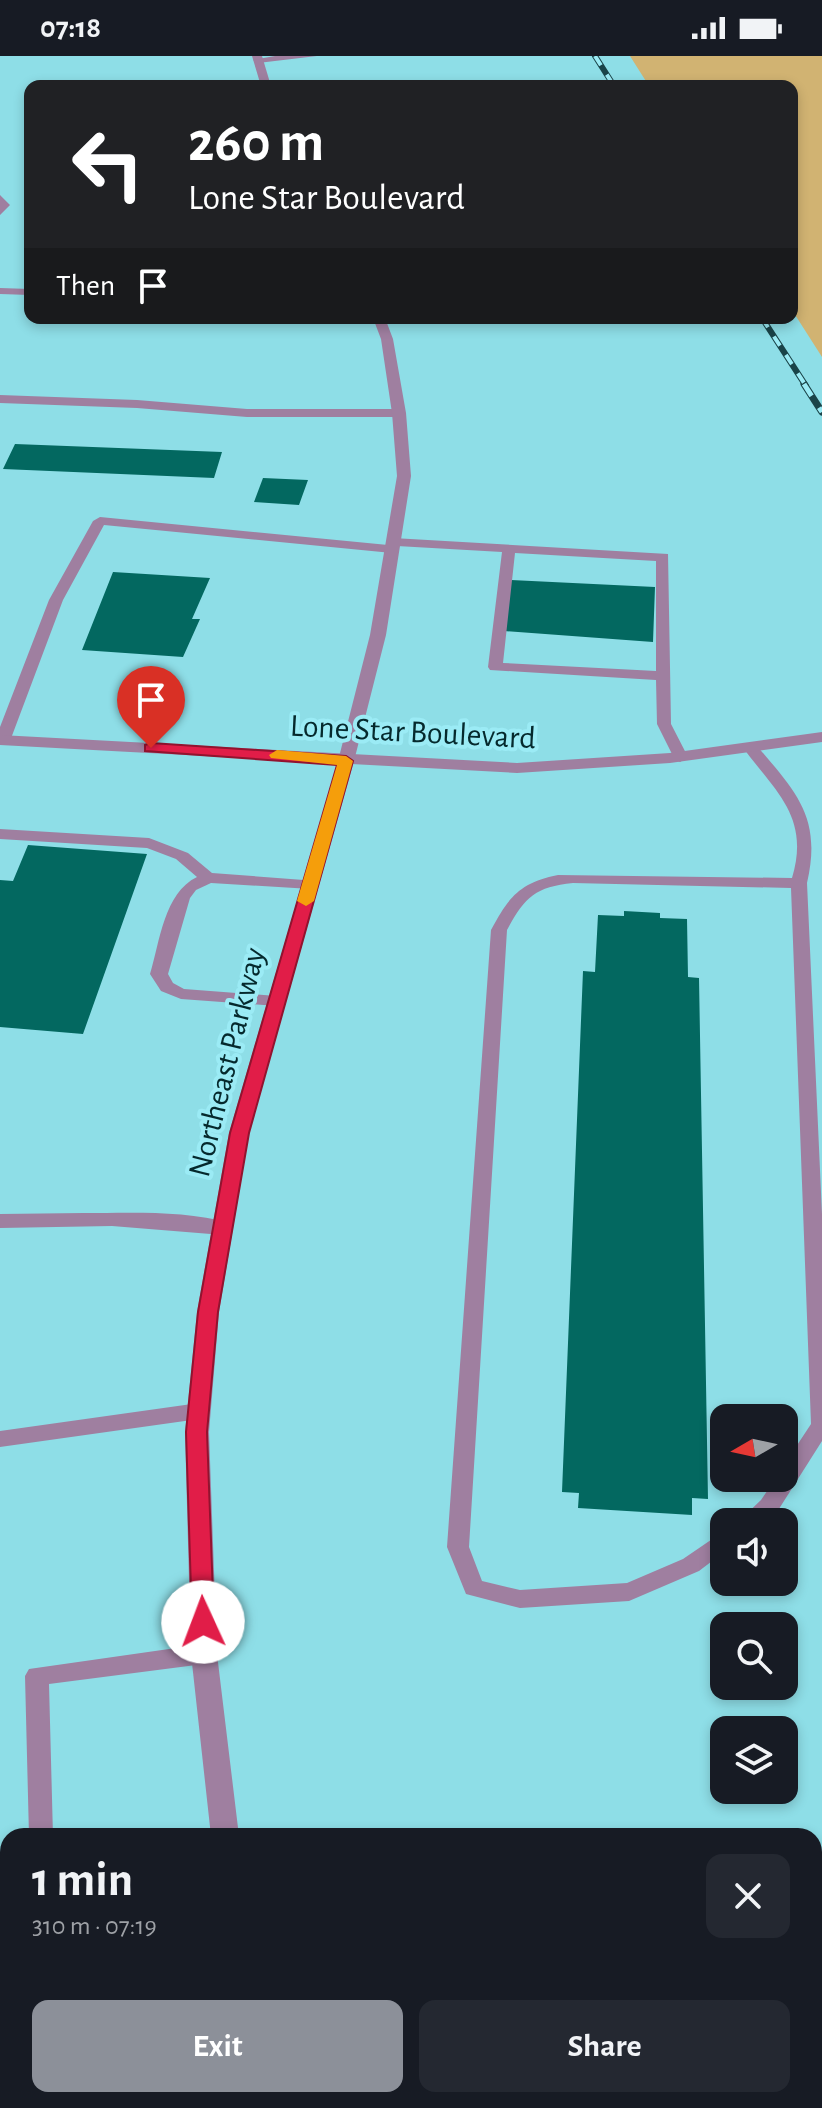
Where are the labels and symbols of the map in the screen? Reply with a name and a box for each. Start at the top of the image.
pin [117,666,185,748]
street label: Lone Star Boulevard [289,710,537,754]
street label: Northeast Parkway [183,944,271,1180]
north arrow [710,1404,798,1492]
position arrow [161,1580,245,1664]

